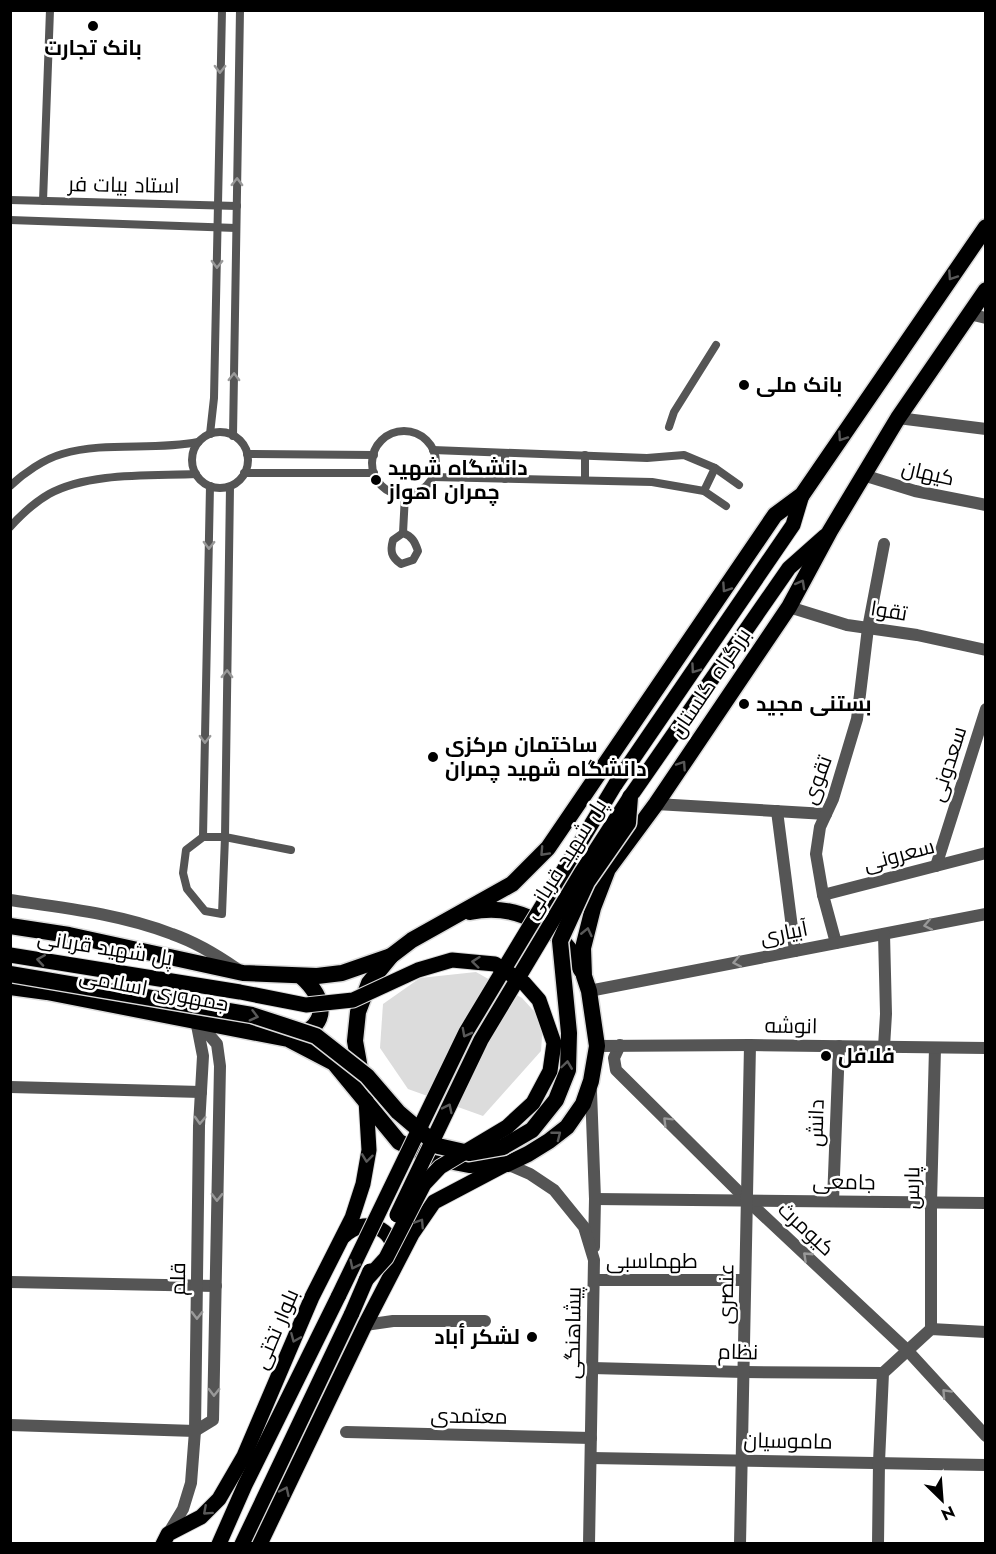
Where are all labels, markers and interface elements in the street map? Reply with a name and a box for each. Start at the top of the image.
marker: بانک تجارت [86,19,100,33]
place label: بانک تجارت [44,33,142,63]
one-way arrow [214,64,227,73]
street label: استاد بیات فر [67,169,180,201]
one-way arrow [231,178,243,187]
one-way arrow [210,259,223,268]
one-way arrow [949,269,960,280]
place label: بانک ملی [756,370,842,400]
one-way arrow [228,373,240,382]
marker: بانک ملی [737,378,751,392]
one-way arrow [838,430,849,441]
street label: کیهان [899,452,957,494]
place label: دانشگاه شهید چمران اهواز [387,453,528,507]
marker: دانشگاه شهید چمران اهواز [369,473,383,487]
one-way arrow [203,540,215,549]
one-way arrow [794,580,805,590]
one-way arrow [722,581,733,592]
street label: تقوا [868,593,910,629]
street label: بزرگراه گلستان [662,622,758,744]
one-way arrow [691,662,702,673]
one-way arrow [221,669,234,678]
place label: بستنی مجید [756,689,872,719]
marker: بستنی مجید [737,697,751,711]
street label: سعدونی [922,722,974,806]
place label: ساختمان مرکزی دانشگاه شهید چمران [445,730,647,784]
one-way arrow [199,735,211,744]
marker: ساختمان مرکزی دانشگاه شهید چمران [426,750,440,764]
street label: تقوی [794,751,840,809]
one-way arrow [675,760,686,771]
street label: پل شهید قربانی [516,793,614,925]
street label: سعرونی [860,831,938,879]
one-way arrow [540,845,551,856]
street label: آبیاری [758,914,811,952]
one-way arrow [923,918,933,931]
street label: پل شهید قربانی [35,923,175,974]
one-way arrow [579,927,592,937]
one-way arrow [36,955,46,967]
one-way arrow [732,955,742,968]
one-way arrow [471,956,480,969]
street label: جمهوری اسلامی [77,961,231,1019]
one-way arrow [248,1009,259,1021]
street label: انوشه [764,1011,818,1041]
one-way arrow [462,1027,473,1037]
place label: فلافل [838,1041,895,1071]
marker: فلافل [819,1049,833,1063]
one-way arrow [560,1061,573,1070]
street label: دانش [800,1099,832,1147]
one-way arrow [441,1103,453,1114]
one-way arrow [193,1116,206,1125]
one-way arrow [663,1117,674,1128]
one-way arrow [550,1131,561,1142]
one-way arrow [361,1154,374,1163]
street label: جامعی [812,1166,876,1198]
street label: پارس [897,1166,927,1210]
one-way arrow [211,1192,224,1201]
street label: کیومرث [771,1195,841,1263]
one-way arrow [413,1219,424,1230]
street label: طهماسبی [606,1246,698,1276]
one-way arrow [803,1253,814,1264]
one-way arrow [349,1259,361,1270]
street label: قلم [163,1262,193,1296]
street label: عنصری [710,1263,742,1325]
street label: بلوار تختی [246,1284,306,1374]
street label: پیشاهنگی [557,1286,589,1379]
one-way arrow [191,1310,203,1319]
place label: لشكر أباد [434,1322,520,1352]
marker: لشكر أباد [525,1330,539,1344]
one-way arrow [290,1332,302,1343]
street label: نظام [717,1337,759,1367]
one-way arrow [208,1387,220,1396]
one-way arrow [942,1389,953,1400]
street label: معتمدی [430,1400,508,1432]
street label: ماموسیان [743,1425,833,1457]
north arrow [912,1470,972,1530]
one-way arrow [278,1486,290,1497]
text: N [938,1500,959,1526]
one-way arrow [203,1504,214,1515]

